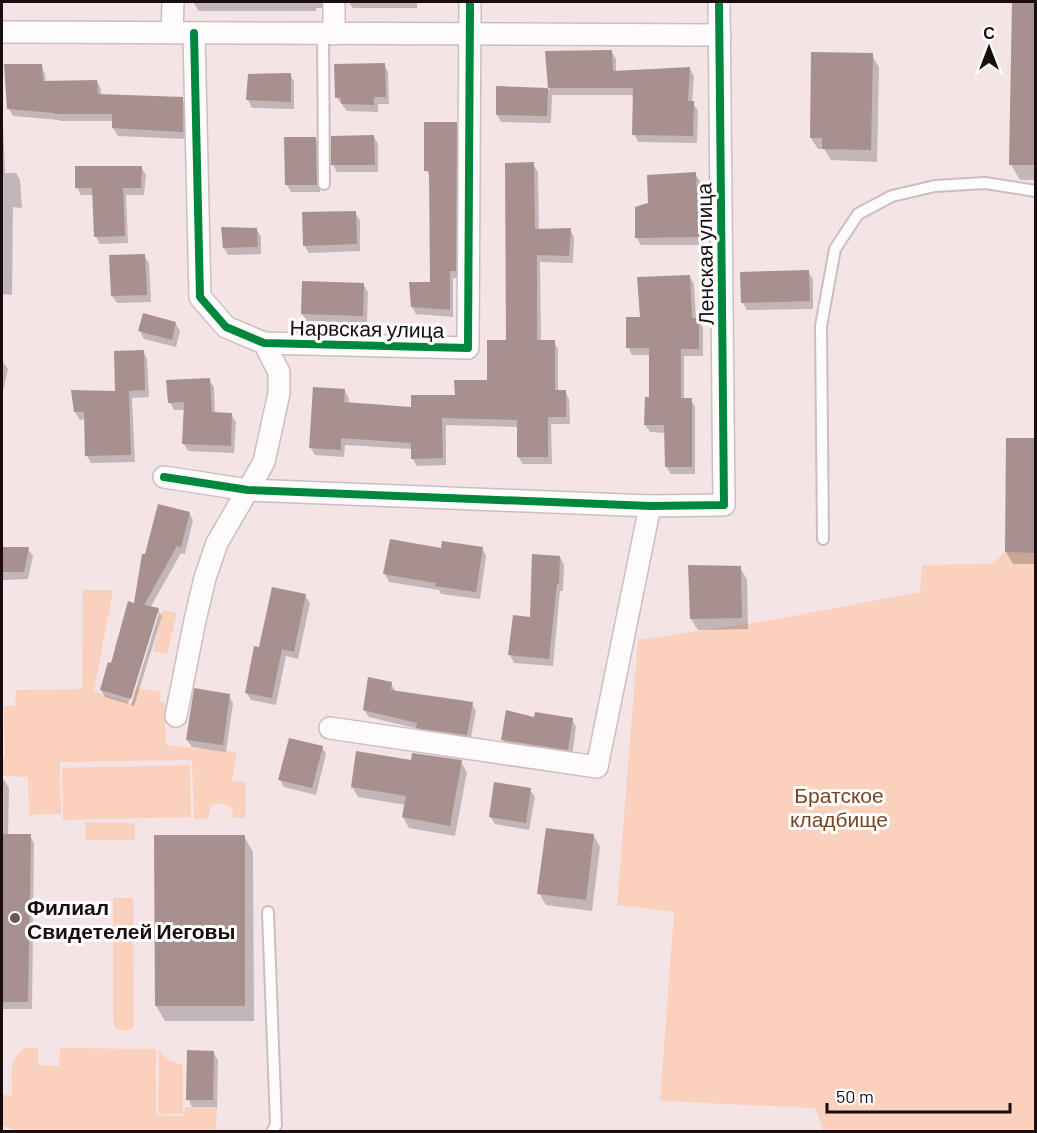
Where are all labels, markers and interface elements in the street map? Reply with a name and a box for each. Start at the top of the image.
north arrow [959,18,1019,78]
text: С [983,23,995,42]
street label: Ленская улица [690,182,718,325]
street label: Нарвская улица [290,314,445,342]
park label: Братское кладбище [790,782,888,831]
place label: Филиал Свидетелей Иеговы [27,894,235,943]
marker: Филиал Свидетелей Иеговы [8,911,22,925]
scale bar [827,1076,1010,1114]
text: 50 m [836,1085,874,1107]

